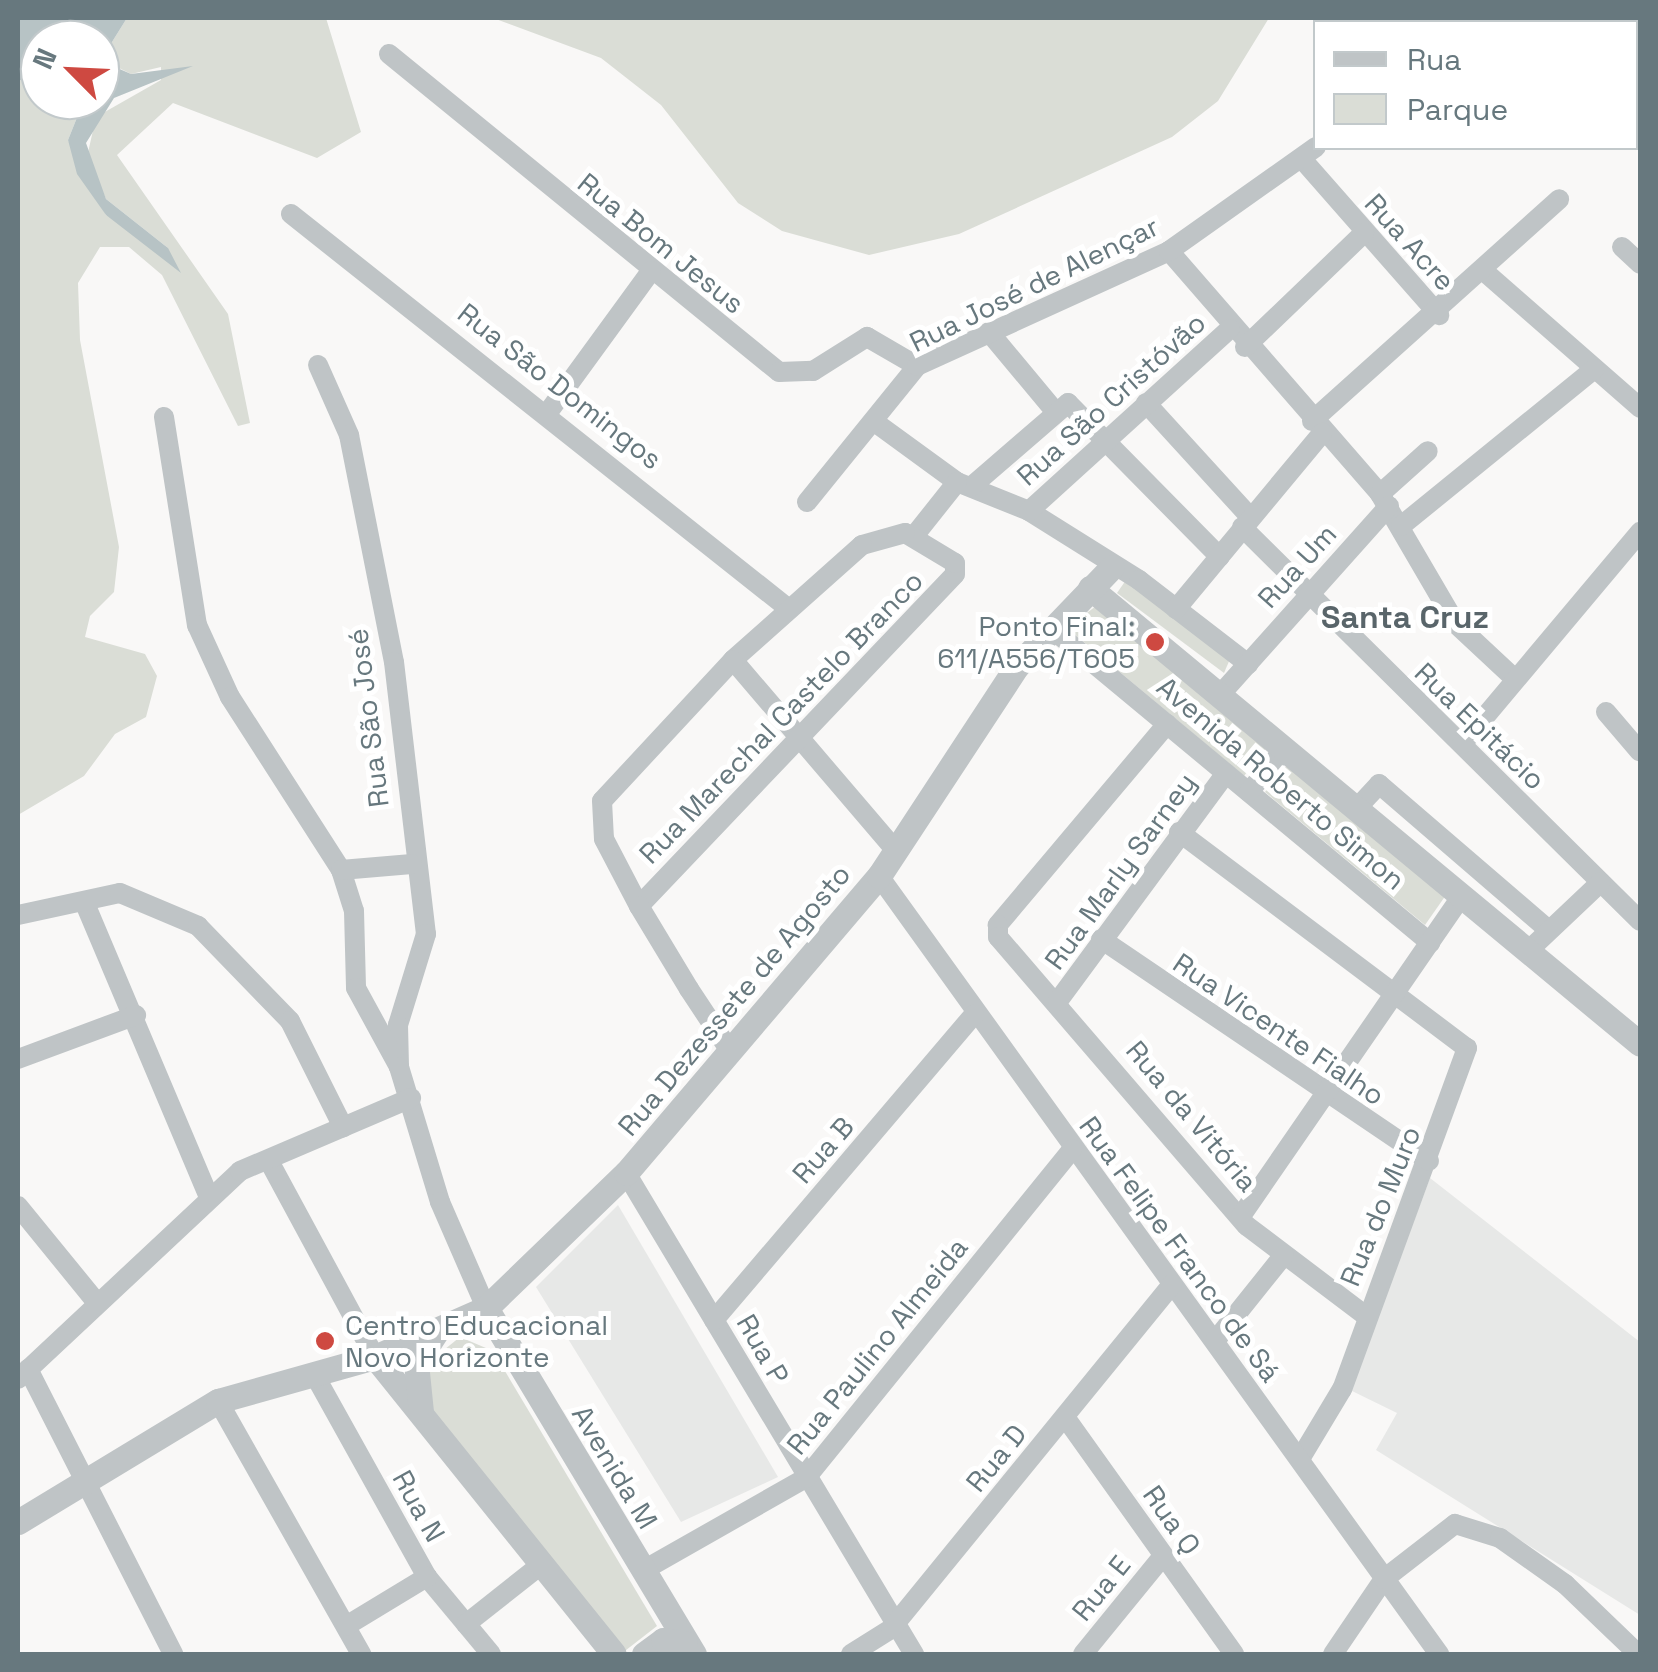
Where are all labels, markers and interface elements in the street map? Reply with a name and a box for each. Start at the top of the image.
north arrow [20,20,120,120]
legend [1313,20,1638,150]
text: Rua [1407,40,1462,79]
text: N [24,43,65,75]
text: Parque [1407,90,1508,129]
street label: Rua Bom Jesus [571,166,751,320]
street label: Rua Acre [1358,186,1462,298]
street label: Rua José de Alençar [904,209,1164,359]
street label: Rua São Domingos [451,296,669,476]
street label: Rua São Cristóvão [1010,306,1212,492]
street label: Rua Um [1251,517,1343,615]
street label: Rua Marechal Castelo Branco [632,564,930,870]
district label: Santa Cruz [1321,598,1489,636]
place label: Ponto Final: 611/A556/T605 [937,609,1135,675]
street label: Rua São José [340,627,396,809]
marker: Ponto Final: 611/A556/T605 [1144,631,1166,653]
street label: Rua Epitácio [1408,655,1552,797]
street label: Avenida Roberto Simon [1150,669,1412,897]
street label: Rua Marly Sarney [1037,766,1203,976]
street label: Rua Dezessete de Agosto [611,857,857,1143]
street label: Rua Vicente Fialho [1167,946,1391,1112]
street label: Rua da Vitória [1119,1034,1265,1198]
street label: Rua B [785,1110,861,1190]
street label: Rua Felipe Franco de Sá [1072,1110,1288,1388]
street label: Rua do Muro [1333,1121,1427,1291]
street label: Rua Paulino Almeida [779,1231,975,1461]
place label: Centro Educacional Novo Horizonte [345,1308,608,1374]
street label: Rua P [730,1308,796,1390]
marker: Centro Educacional Novo Horizonte [314,1330,336,1352]
street label: Avenida M [565,1399,665,1535]
street label: Rua D [959,1418,1033,1498]
street label: Rua N [386,1464,452,1548]
street label: Rua Q [1136,1479,1208,1561]
street label: Rua E [1065,1549,1137,1627]

